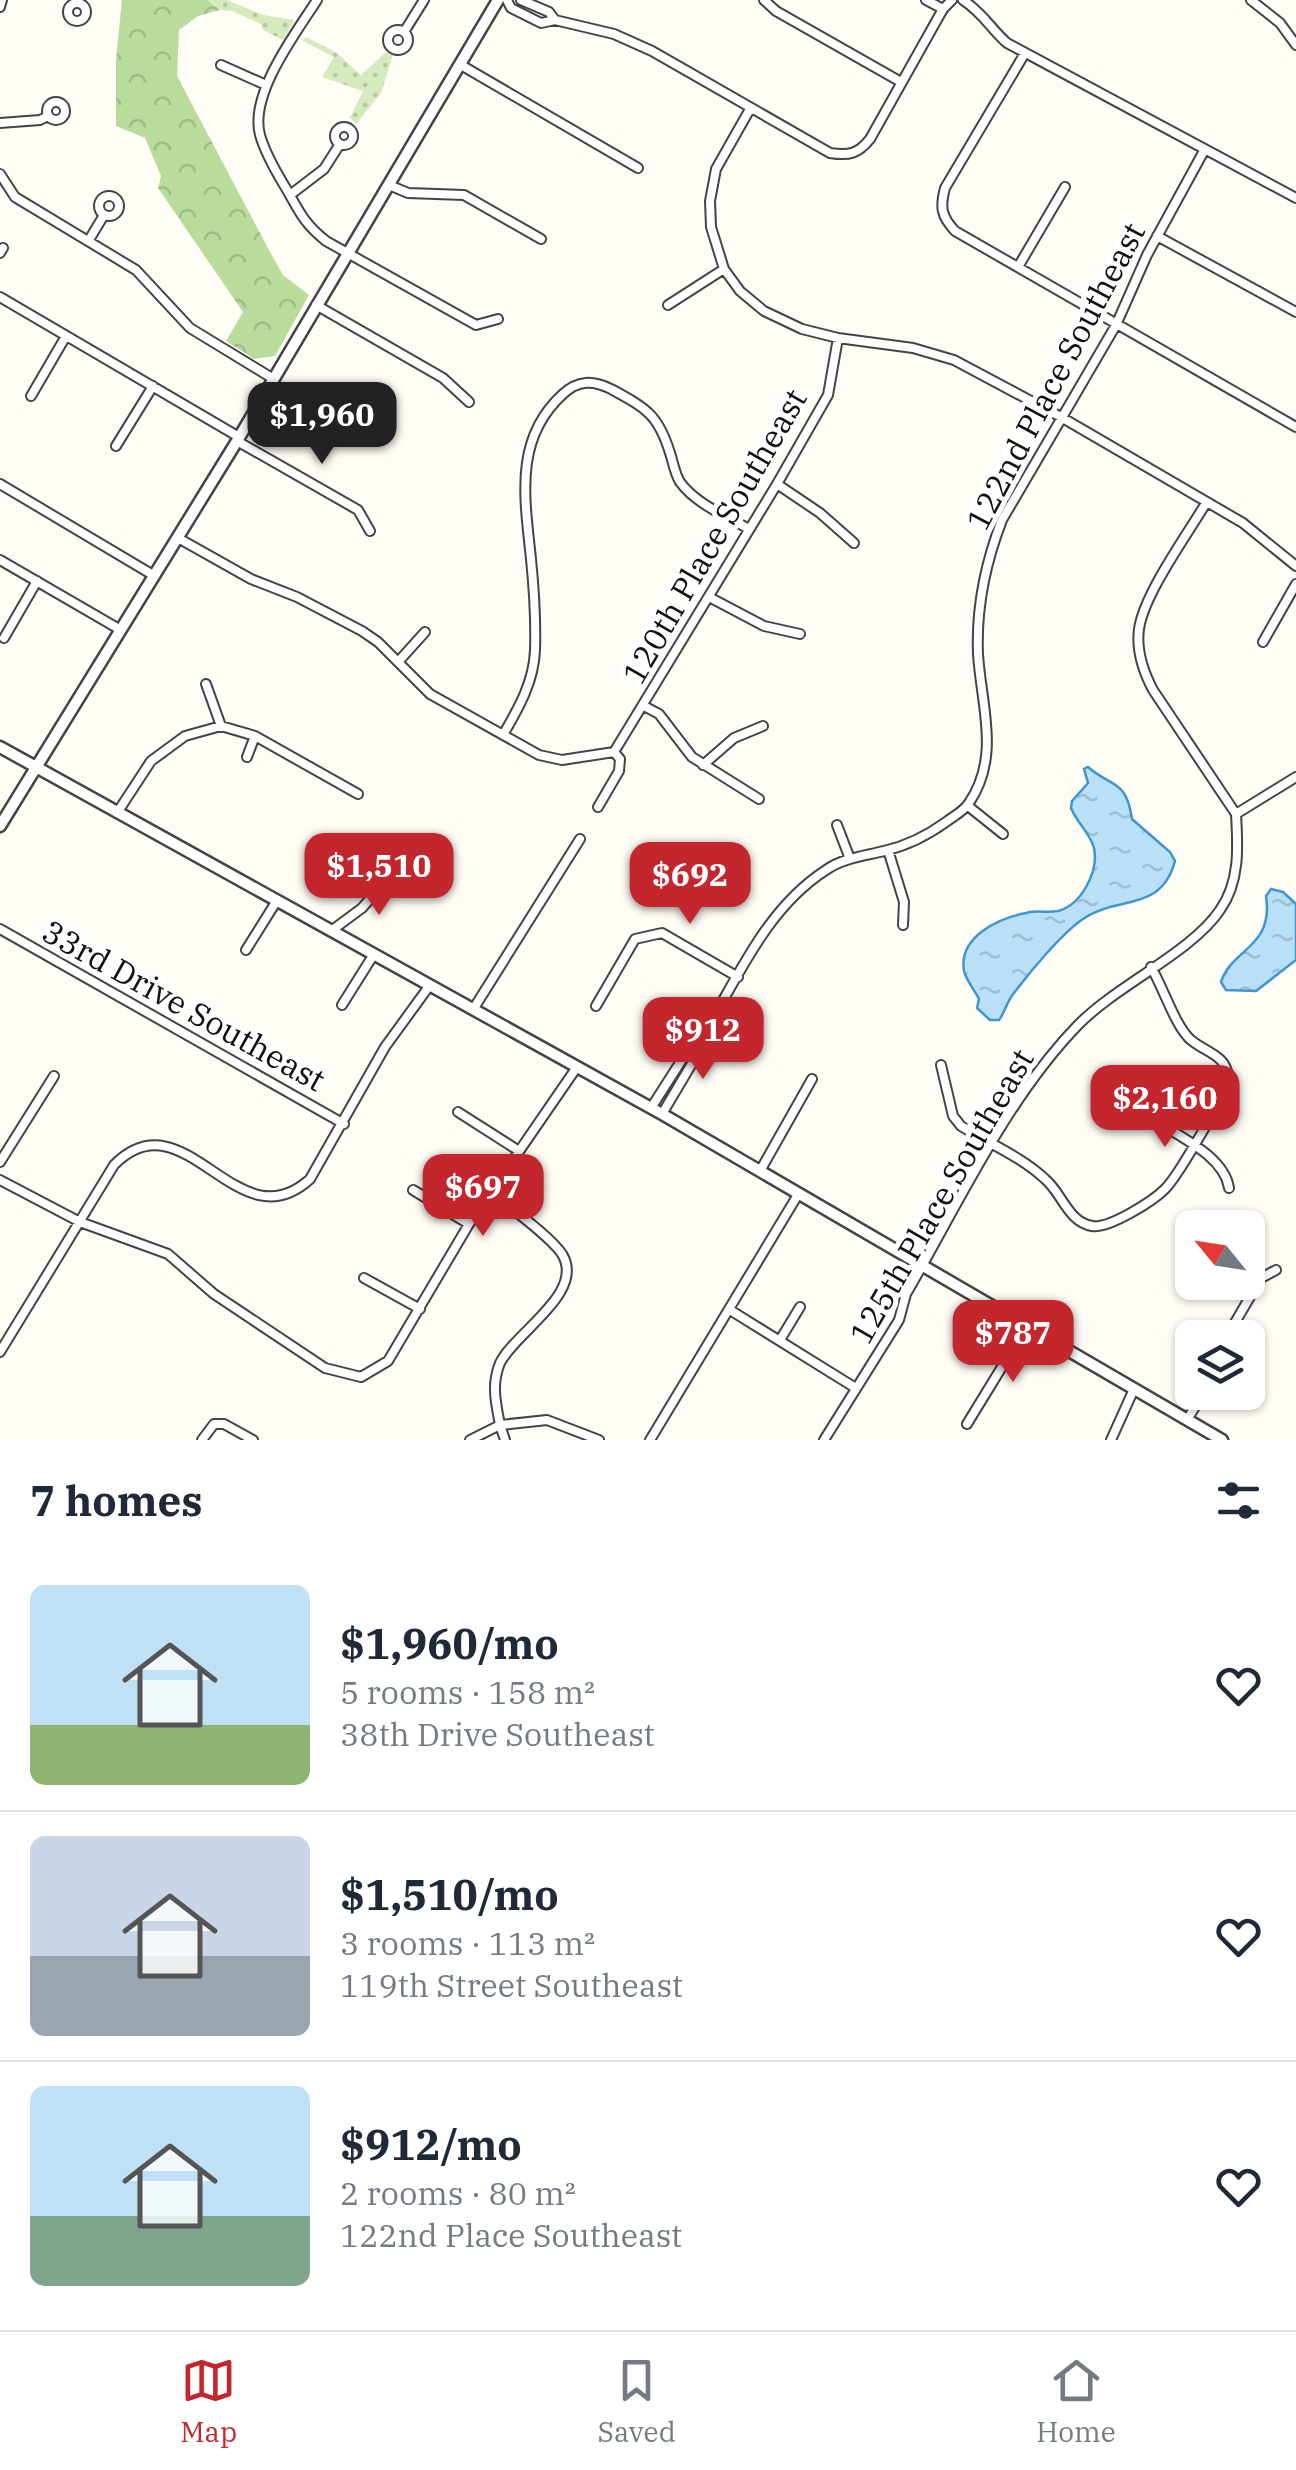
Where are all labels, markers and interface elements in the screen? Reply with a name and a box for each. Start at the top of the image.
street label: 122nd Place Southeast [956,215,1154,537]
street label: 120th Place Southeast [612,381,816,691]
pin: $1,960 [241,382,403,467]
text: $1,960 [270,393,374,435]
pin: $1,510 [298,833,460,918]
pin: $692 [631,842,749,927]
text: $1,510 [327,844,431,886]
text: $692 [652,853,728,895]
street label: 33rd Drive Southeast [35,910,333,1100]
pin: $912 [644,997,762,1082]
text: $912 [665,1008,741,1050]
street label: 125th Place Southeast [839,1041,1043,1351]
pin: $2,160 [1084,1065,1246,1150]
text: $2,160 [1113,1076,1217,1118]
pin: $697 [424,1154,542,1239]
text: $697 [445,1165,521,1207]
north arrow [1175,1210,1265,1300]
map controls [1175,1210,1265,1410]
pin: $787 [954,1300,1072,1385]
text: $787 [975,1311,1051,1353]
button: layers [1175,1320,1265,1410]
text: 7 homes [30,1473,203,1528]
icon: filters [1211,1473,1266,1528]
text: $1,960/mo [340,1616,559,1671]
icon: home [110,1625,230,1745]
icon: heart [1211,1658,1266,1713]
text: 5 rooms · 158 m² [340,1671,595,1713]
text: 38th Drive Southeast [340,1713,655,1755]
text: $1,510/mo [340,1867,559,1922]
icon: home [110,1876,230,1996]
icon: heart [1211,1909,1266,1964]
text: 3 rooms · 113 m² [340,1922,595,1964]
text: 119th Street Southeast [340,1964,683,2006]
text: $912/mo [340,2117,522,2172]
icon: home [110,2126,230,2246]
icon: heart [1211,2159,1266,2214]
text: 2 rooms · 80 m² [340,2172,576,2214]
text: 122nd Place Southeast [340,2214,682,2256]
tab: Map [180,2353,237,2450]
tab: Saved [597,2353,676,2450]
tab: Home [1036,2353,1116,2450]

